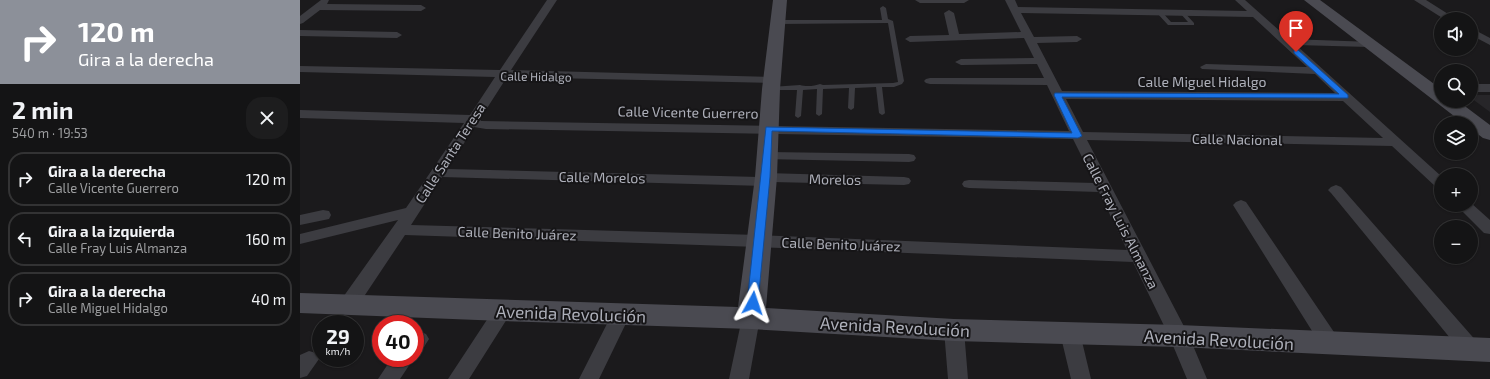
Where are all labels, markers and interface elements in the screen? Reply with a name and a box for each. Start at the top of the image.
pin [1279,11,1313,52]
map controls [1434,12,1478,264]
button: sound [1434,12,1478,56]
text: 120 m [78,14,155,48]
icon: right [12,16,64,68]
icon: arrive [1285,17,1307,39]
text: Gira a la derecha [78,48,214,70]
button: search [1434,64,1478,108]
street label: Calle Hidalgo [500,68,572,84]
street label: Calle Miguel Hidalgo [1137,73,1267,90]
text: 2 min [12,95,73,124]
button: close [246,97,288,139]
street label: Calle Santa Teresa [411,100,489,206]
street label: Calle Vicente Guerrero [617,102,759,122]
button: layers [1434,116,1478,160]
text: 540 m · 19:53 [12,125,88,141]
street label: Calle Nacional [1192,130,1283,148]
street label: Calle Fray Luis Almanza [1079,150,1163,292]
text: Gira a la derecha [48,162,166,180]
icon: right [14,168,36,190]
street label: Calle Morelos [558,168,646,186]
button: + [1434,168,1478,212]
text: 120 m [246,170,286,188]
street label: Morelos [809,170,861,188]
text: Calle Vicente Guerrero [48,180,179,196]
button: − [1434,220,1478,264]
text: Gira a la izquierda [48,222,175,240]
street label: Calle Benito Juárez [457,222,577,244]
icon: left [14,228,36,250]
text: 160 m [246,230,286,248]
street label: Calle Benito Juárez [781,233,901,255]
text: Calle Fray Luis Almanza [48,240,187,256]
text: Gira a la derecha [48,282,166,300]
position arrow [732,282,774,324]
icon: right [14,288,36,310]
text: 40 m [251,290,286,308]
text: Calle Miguel Hidalgo [48,300,168,316]
street label: Avenida Revolución [496,300,646,326]
street label: Avenida Revolución [820,312,970,340]
speed limit sign: 40 [372,315,424,367]
text: 29 [326,324,350,348]
street label: Avenida Revolución [1144,325,1294,353]
text: km/h [326,345,350,357]

